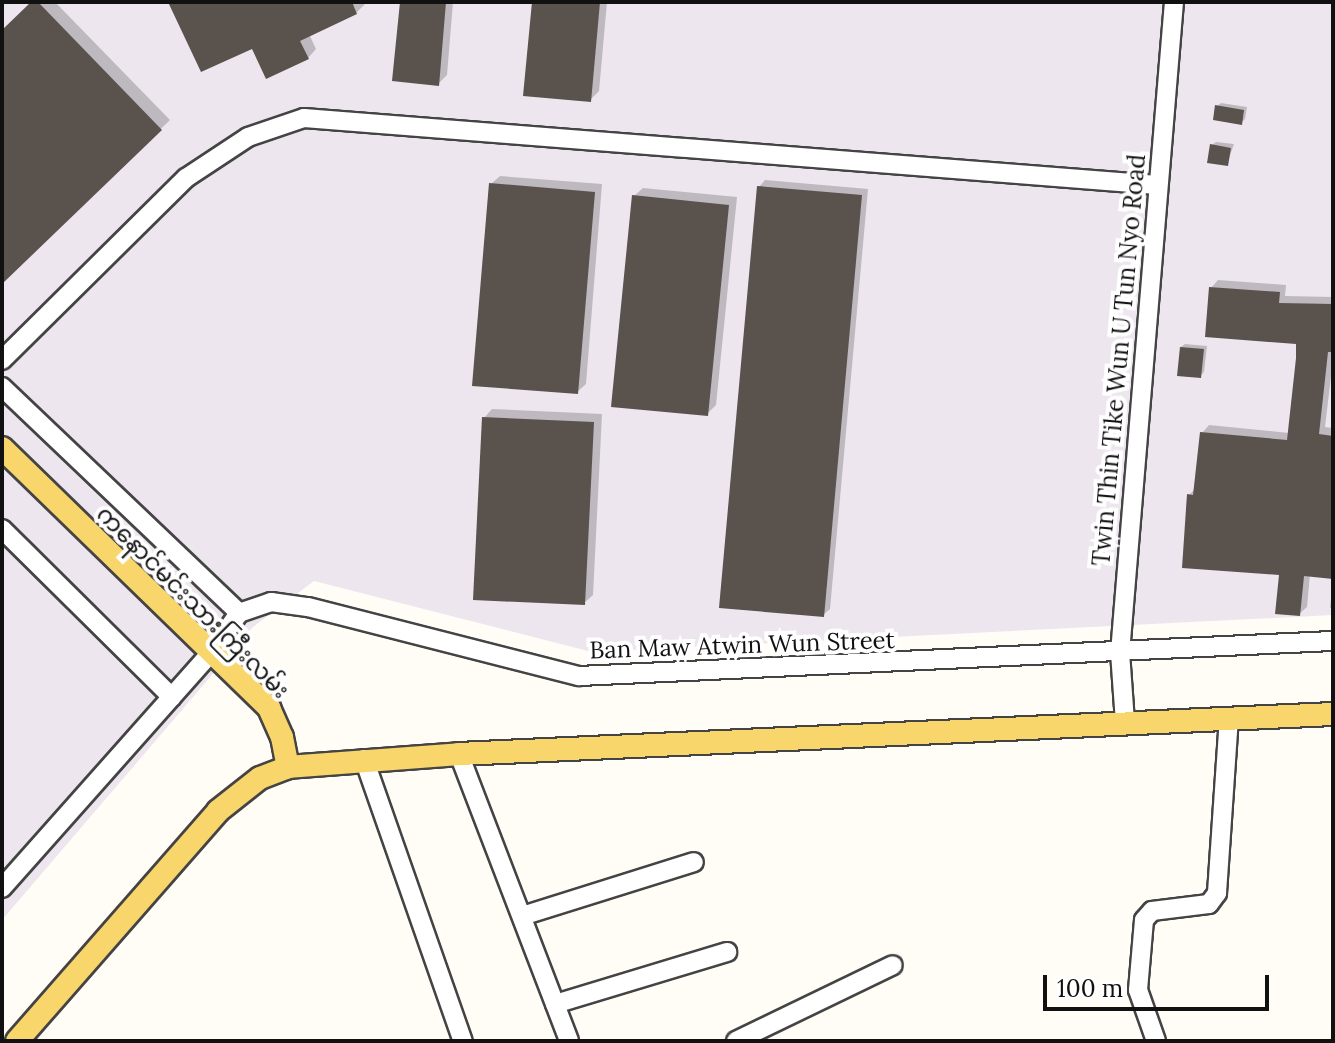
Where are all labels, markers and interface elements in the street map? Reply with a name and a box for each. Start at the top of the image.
street label: Twin Thin Tike Wun U Tun Nyo Road [1087,153,1151,567]
street label: ကနောင်မင်းသားကြီးလမ်း [91,500,295,704]
street label: Ban Maw Atwin Wun Street [589,625,895,665]
scale bar [1047,959,1273,1009]
text: 100 m [1057,973,1123,1004]

